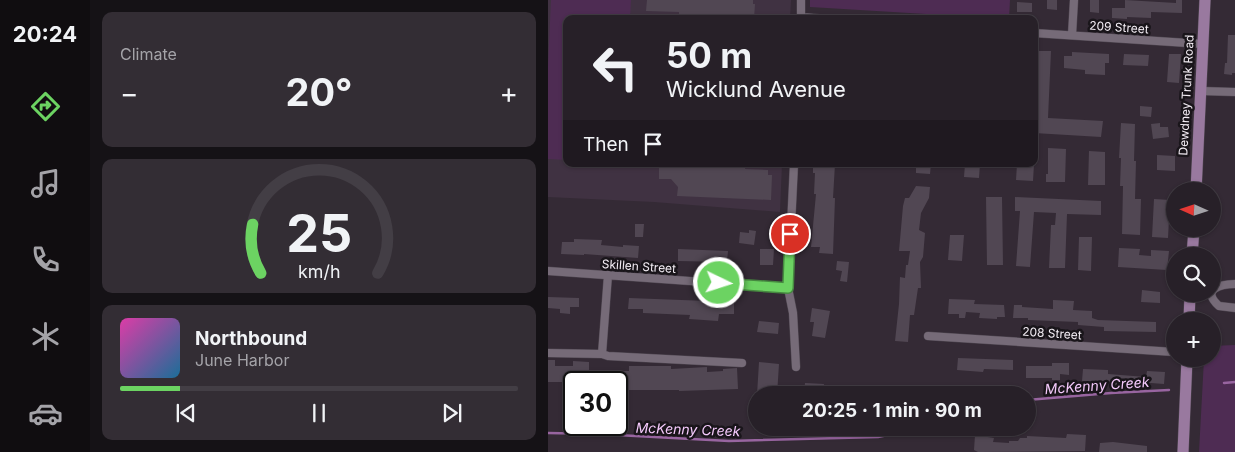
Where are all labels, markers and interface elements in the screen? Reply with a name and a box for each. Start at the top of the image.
street label: 209 Street [1089,17,1149,37]
text: 20:24 [13,21,77,47]
text: 50 m [666,34,752,76]
street label: Dewdney Trunk Road [1175,34,1197,156]
icon: left [583,35,648,100]
text: Climate [120,44,177,64]
text: 20° [285,69,353,115]
text: − [120,76,139,110]
text: + [499,76,518,110]
text: Wicklund Avenue [666,76,846,102]
icon: directions [28,89,63,124]
icon: arrive [639,130,667,158]
text: Then [583,133,629,156]
icon: music [28,166,63,201]
north arrow [1166,182,1220,238]
map controls [1166,182,1221,367]
text: 25 [286,202,352,265]
pin [769,213,811,255]
icon: arrive [776,220,804,248]
icon: phone [28,242,63,277]
button: search [1166,247,1221,302]
street label: Skillen Street [601,256,677,276]
position arrow [692,256,744,308]
text: km/h [298,261,340,282]
button: + [1166,312,1221,367]
icon: climate [28,319,63,354]
street label: 208 Street [1022,323,1082,343]
text: Northbound [195,327,307,350]
text: June Harbor [195,350,289,370]
speed limit sign: 30 [563,371,628,436]
water label: McKenny Creek [1044,373,1150,397]
icon: car [28,396,63,431]
icon: previous [172,399,200,427]
icon: pause [305,399,333,427]
icon: next [438,399,466,427]
text: 20:25 · 1 min · 90 m [802,399,982,422]
water label: McKenny Creek [635,419,741,439]

